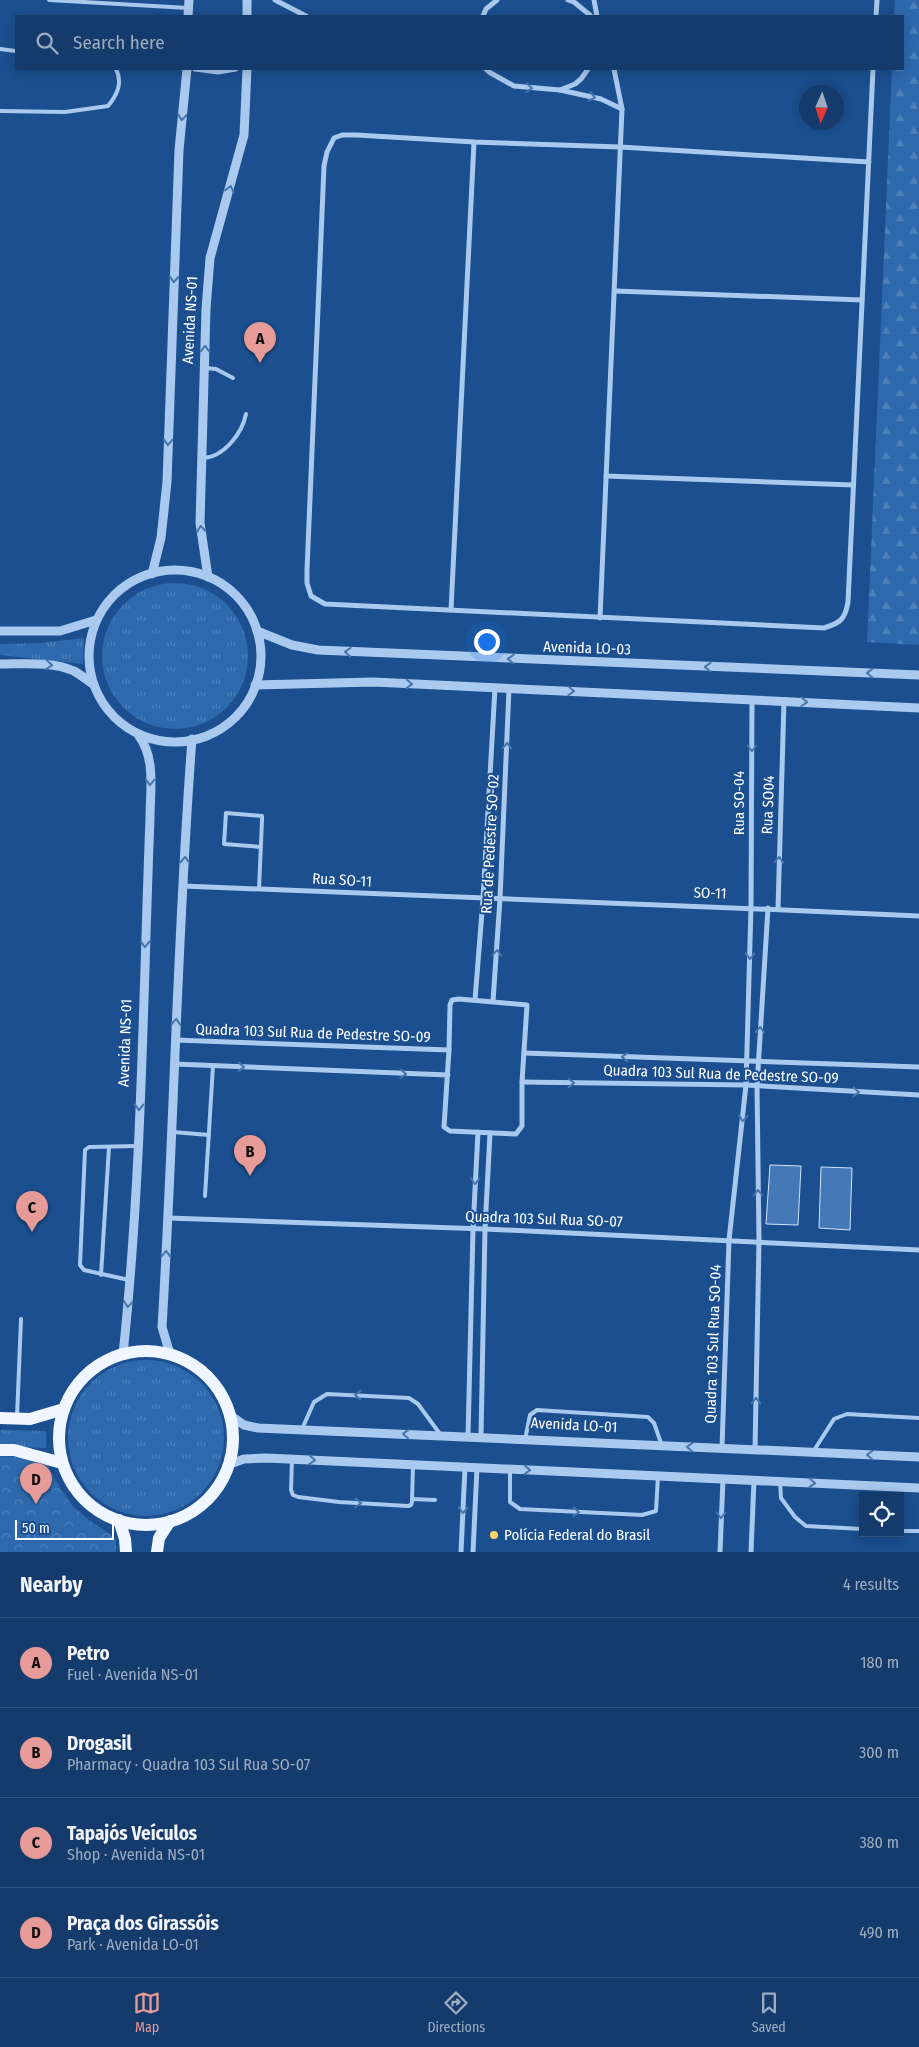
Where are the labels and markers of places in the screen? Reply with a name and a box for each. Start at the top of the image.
pin: A [244,322,276,363]
pin: B [234,1135,266,1176]
pin: C [16,1191,48,1232]
pin: D [20,1463,52,1504]
place label: Polícia Federal do Brasil [504,1526,650,1544]
marker: Polícia Federal do Brasil [488,1529,500,1541]

